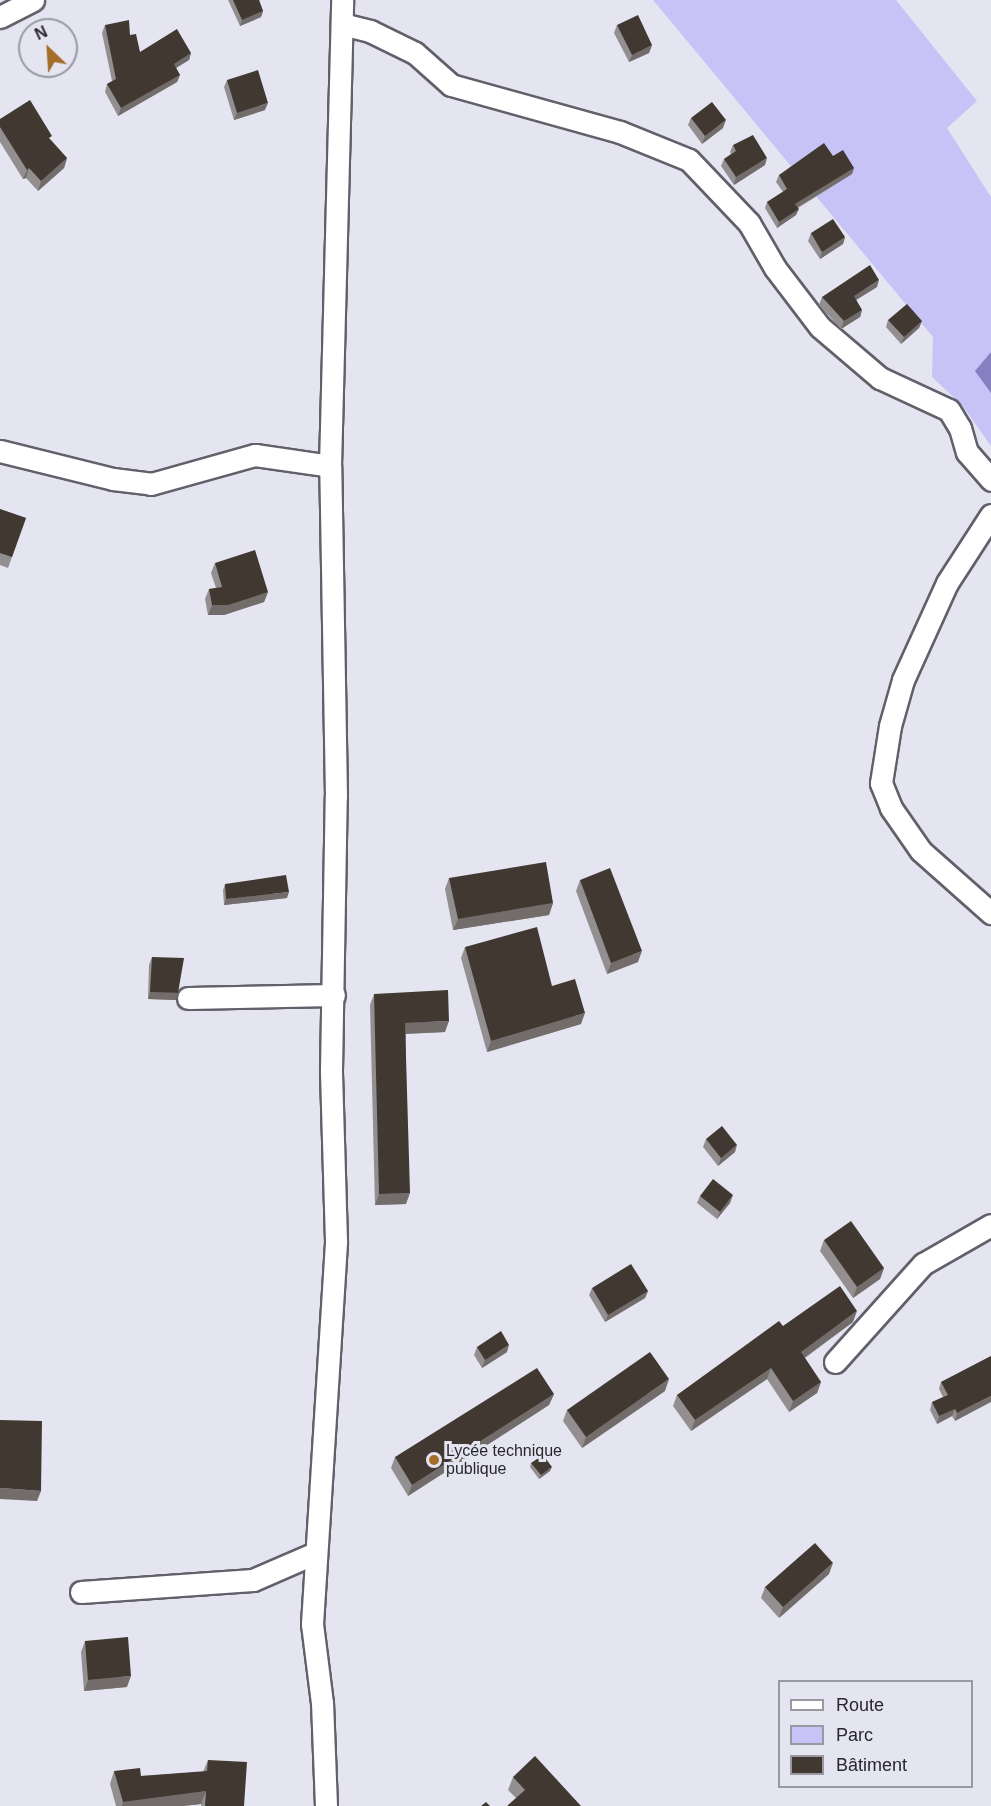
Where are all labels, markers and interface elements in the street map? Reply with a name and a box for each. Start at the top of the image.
north arrow [18,18,78,78]
text: N [32,23,50,43]
place label: Lycée technique publique [446,1441,562,1479]
marker: Lycée technique publique [427,1453,441,1467]
legend [778,1680,973,1788]
text: Route [836,1695,884,1715]
text: Parc [836,1725,873,1745]
text: Bâtiment [836,1755,907,1775]

